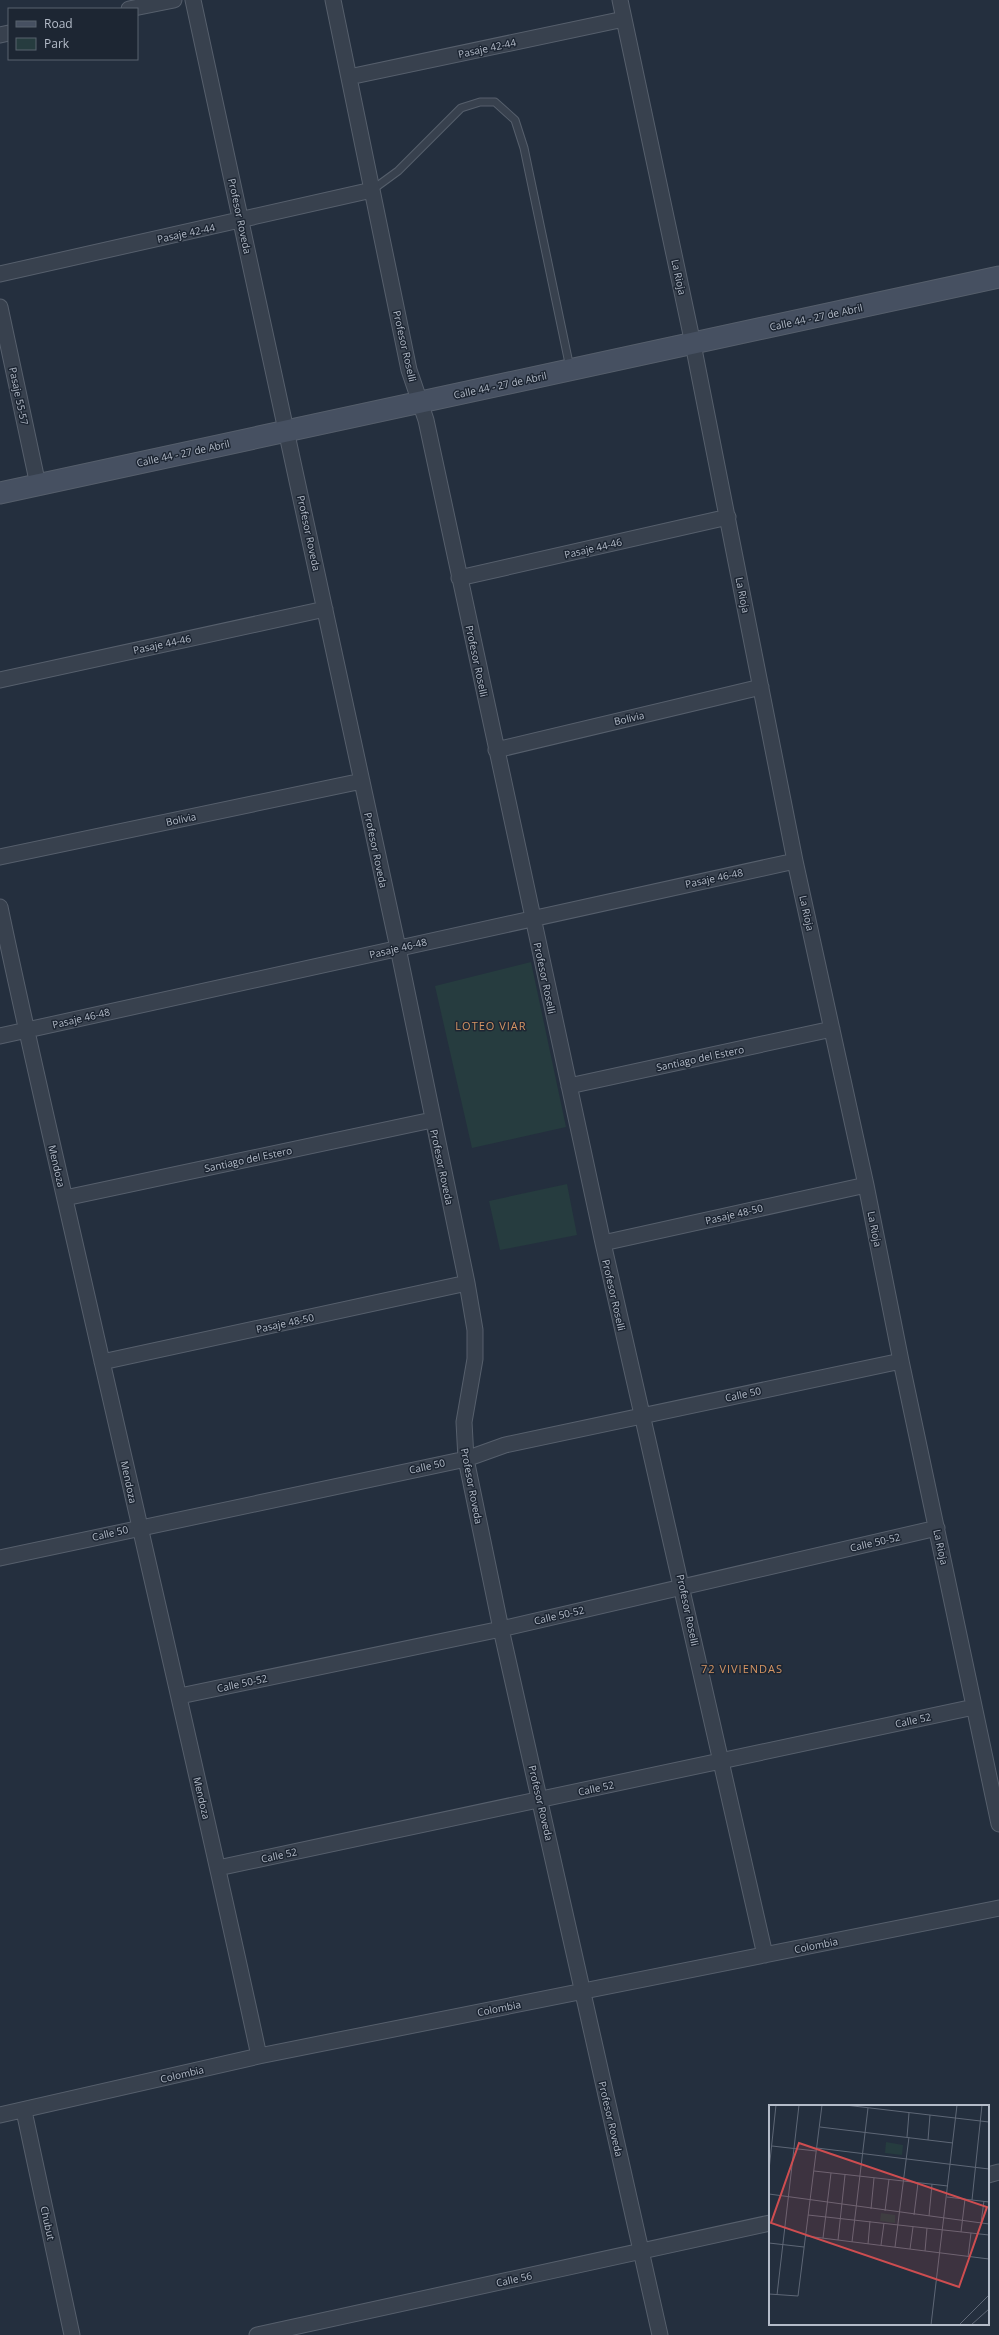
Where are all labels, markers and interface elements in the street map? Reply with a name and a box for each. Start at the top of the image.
legend [8,8,138,60]
text: Road [44,15,73,32]
text: Park [44,35,70,52]
street label: Pasaje 42-44 [457,35,517,61]
street label: Profesor Roveda [225,177,255,255]
street label: Pasaje 42-44 [156,220,216,246]
street label: La Rioja [668,258,690,296]
street label: Calle 44 - 27 de Abril [768,300,864,334]
street label: Profesor Roselli [390,309,420,383]
street label: Pasaje 55-57 [6,366,32,426]
street label: Calle 44 - 27 de Abril [452,368,548,402]
street label: Calle 44 - 27 de Abril [135,436,231,470]
street label: Profesor Roveda [294,494,324,572]
street label: Pasaje 44-46 [563,535,623,561]
street label: La Rioja [733,576,753,614]
street label: Profesor Roselli [463,624,491,698]
street label: Pasaje 44-46 [132,631,192,657]
street label: Bolivia [613,708,645,728]
street label: Bolivia [165,809,197,829]
street label: Profesor Roveda [361,811,391,889]
street label: Pasaje 46-48 [684,865,744,891]
street label: La Rioja [796,894,818,932]
street label: Pasaje 46-48 [368,935,428,961]
street label: Profesor Roselli [531,941,559,1015]
street label: Pasaje 46-48 [51,1005,111,1031]
district label: LOTEO VIAR [455,1018,527,1033]
street label: Santiago del Estero [655,1042,745,1074]
street label: Profesor Roveda [427,1128,457,1206]
street label: Mendoza [45,1143,69,1189]
street label: Santiago del Estero [203,1143,293,1175]
street label: Pasaje 48-50 [704,1201,764,1227]
street label: La Rioja [865,1210,885,1248]
street label: Profesor Roselli [599,1258,629,1332]
street label: Pasaje 48-50 [255,1310,315,1336]
street label: Calle 50 [724,1383,763,1405]
street label: Profesor Roveda [458,1447,486,1525]
street label: Calle 50 [408,1455,447,1477]
street label: Mendoza [118,1459,140,1505]
street label: Calle 50 [91,1522,130,1544]
street label: La Rioja [930,1528,952,1566]
street label: Calle 50-52 [848,1529,902,1555]
street label: Profesor Roselli [674,1573,702,1647]
street label: Calle 50-52 [532,1602,586,1628]
district label: 72 VIVIENDAS [701,1661,783,1676]
street label: Calle 50-52 [215,1671,269,1695]
street label: Calle 52 [894,1709,933,1731]
street label: Profesor Roveda [526,1764,556,1842]
street label: Mendoza [190,1775,214,1821]
street label: Calle 52 [577,1777,616,1799]
street label: Calle 52 [260,1844,299,1866]
street label: Colombia [793,1934,839,1956]
street label: Colombia [476,1997,522,2019]
street label: Colombia [159,2062,205,2086]
street label: Profesor Roveda [596,2080,626,2158]
inset map [769,2105,989,2325]
street label: Chubut [38,2205,59,2242]
street label: Calle 56 [495,2268,534,2290]

